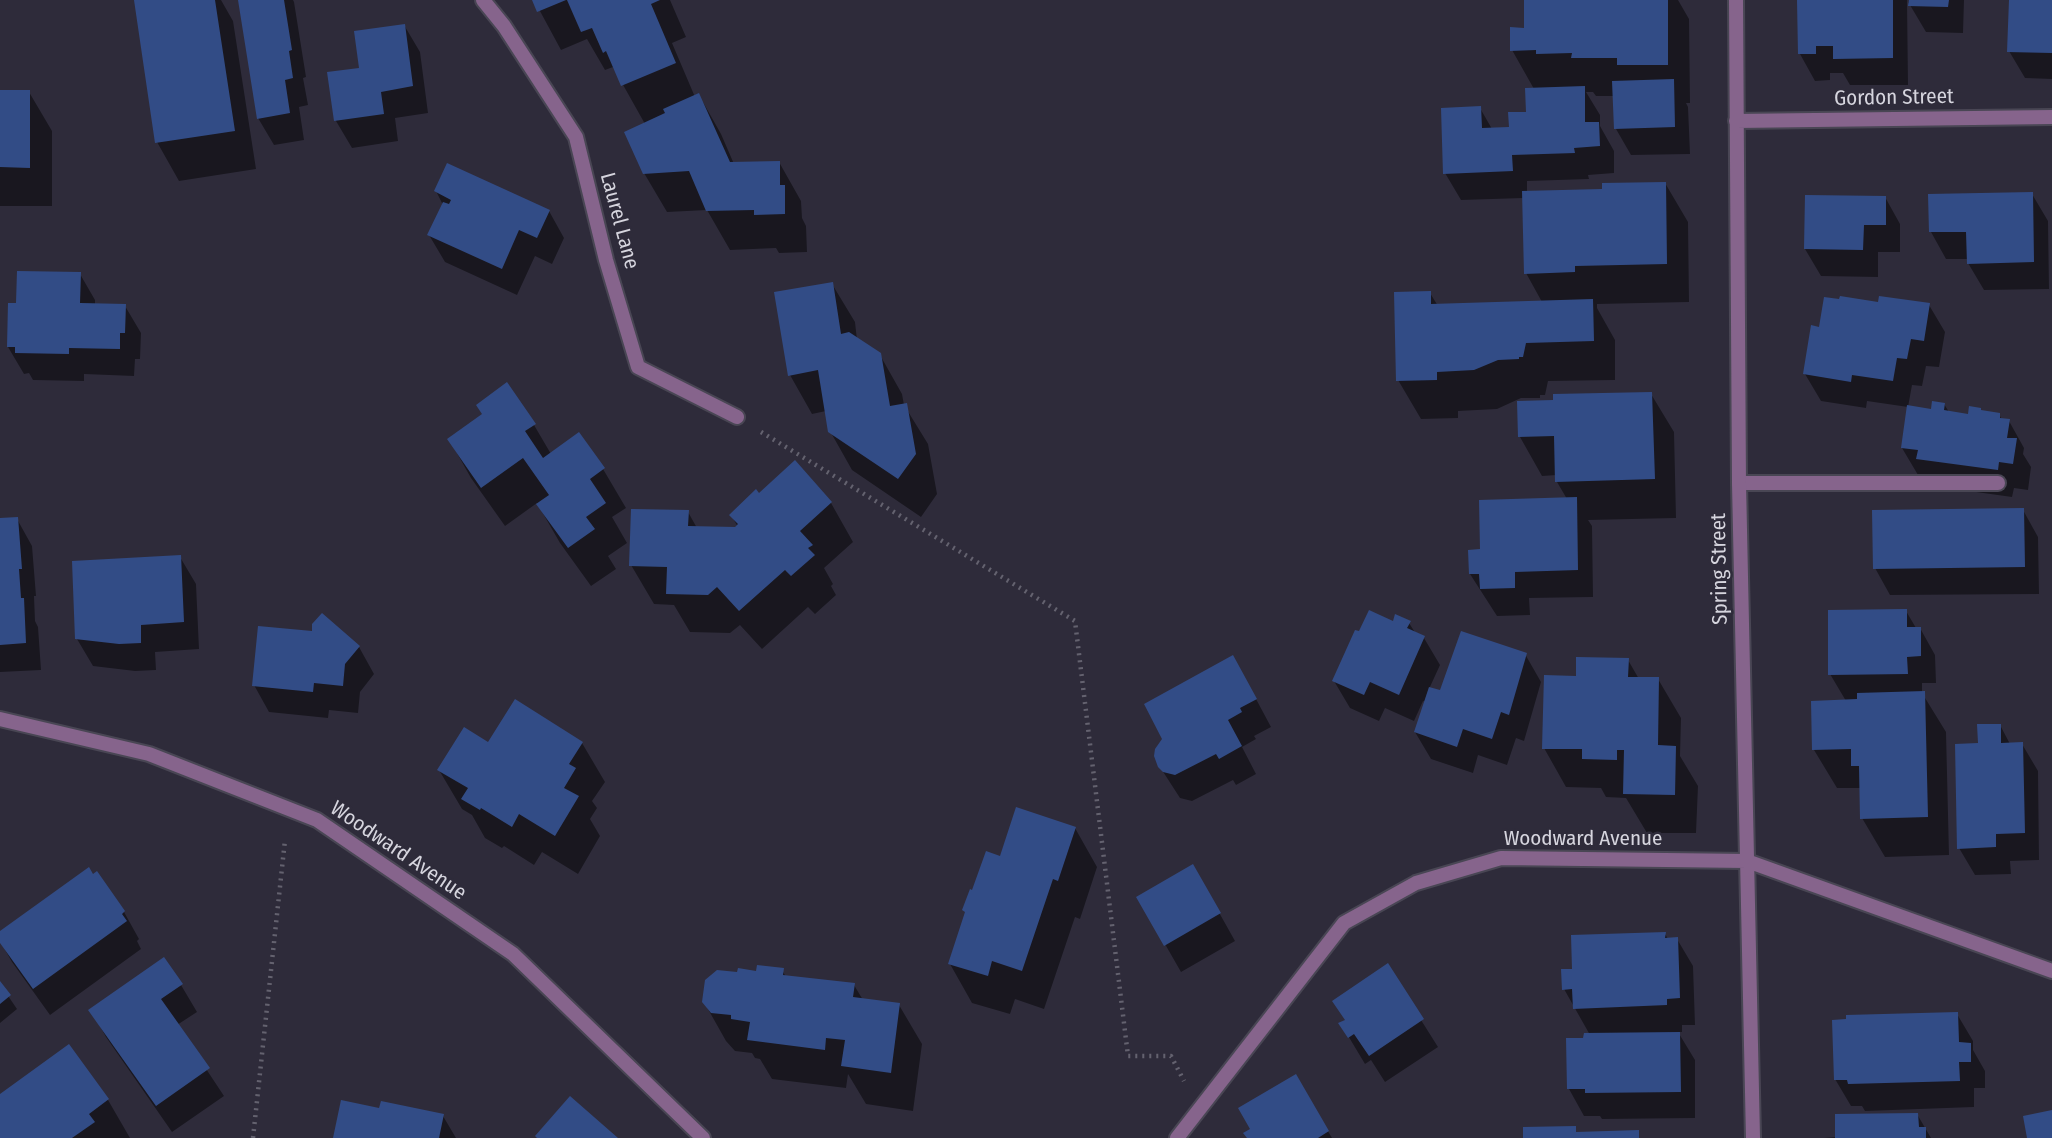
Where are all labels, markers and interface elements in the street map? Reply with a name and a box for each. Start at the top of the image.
street label: Gordon Street [1834,84,1954,112]
street label: Laurel Lane [594,170,644,272]
street label: Spring Street [1706,513,1734,625]
street label: Woodward Avenue [325,796,471,906]
street label: Woodward Avenue [1504,826,1662,852]

